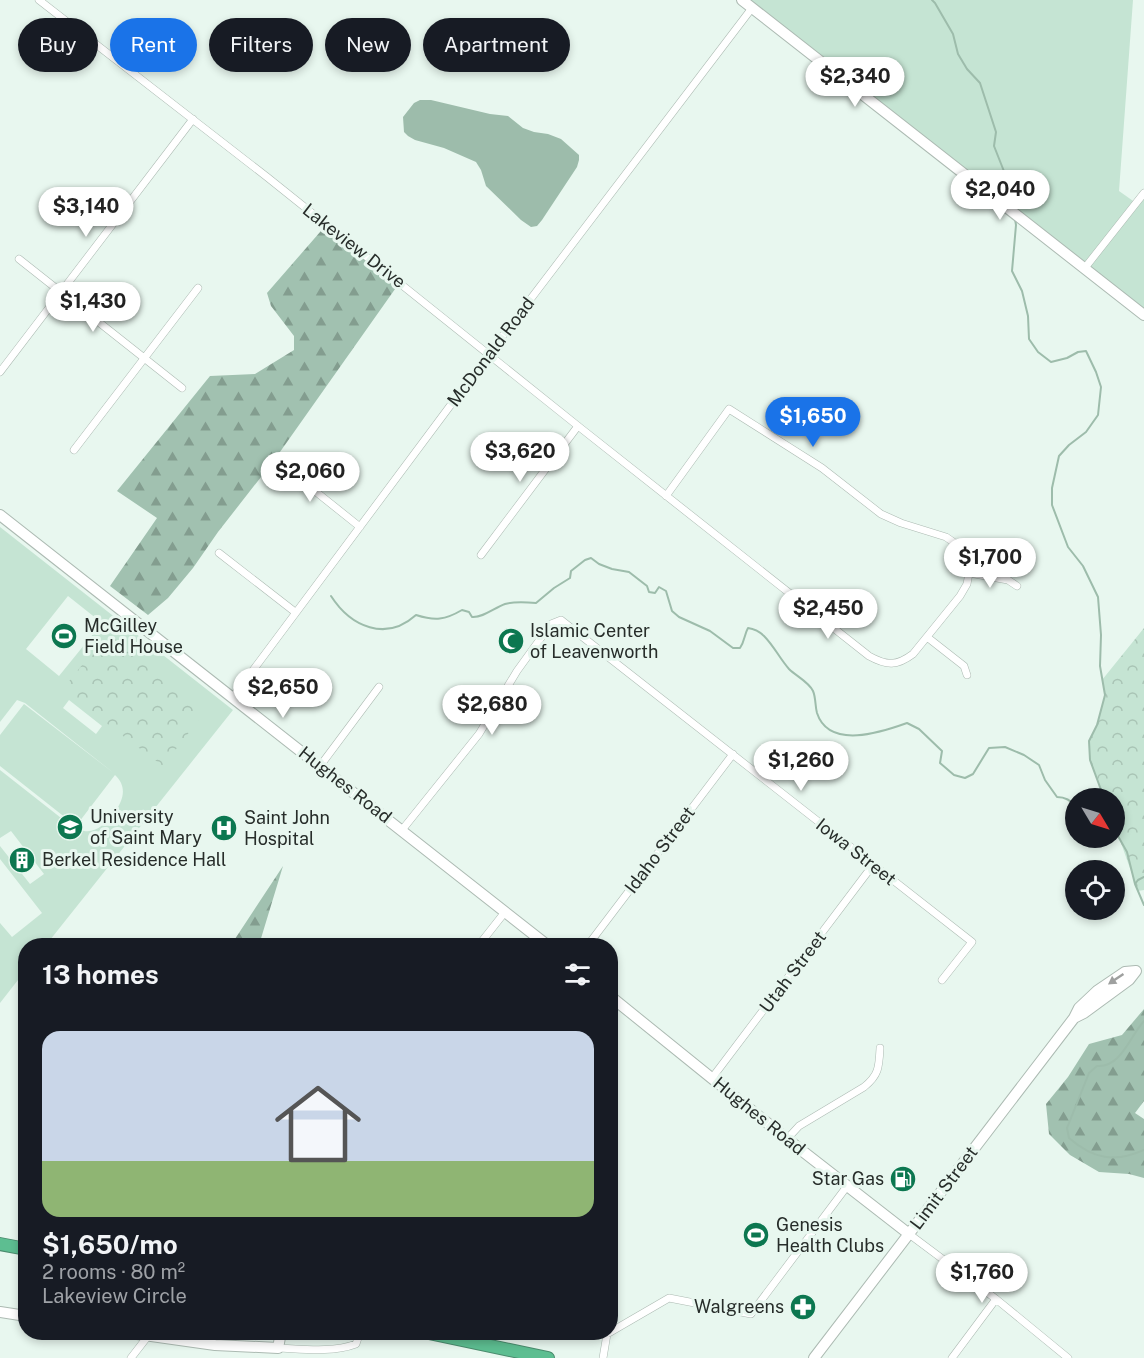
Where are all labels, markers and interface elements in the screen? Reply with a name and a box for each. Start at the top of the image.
chip: Buy [18,18,98,72]
chip: Rent [110,18,197,72]
chip: Filters [209,18,313,72]
chip: New [325,18,411,72]
chip: Apartment [423,18,570,72]
pin: $2,340 [806,57,904,108]
text: $2,340 [819,64,891,88]
pin: $2,040 [951,170,1049,221]
text: $2,040 [965,177,1035,201]
pin: $3,140 [37,187,135,238]
text: $3,140 [52,194,120,218]
street label: Lakeview Drive [299,199,410,292]
pin: $1,430 [44,282,142,333]
text: $1,430 [60,289,126,313]
street label: McDonald Road [443,293,538,410]
pin: $1,650 [764,397,862,448]
text: $1,650 [779,404,847,428]
pin: $3,620 [471,432,569,483]
text: $3,620 [484,439,556,463]
pin: $2,060 [261,452,359,503]
text: $2,060 [275,459,345,483]
pin: $1,700 [941,538,1039,589]
text: $1,700 [958,545,1022,569]
pin: $2,450 [779,589,877,640]
text: $2,450 [792,596,864,620]
place label: McGilley Field House [84,615,183,657]
place label: Islamic Center of Leavenworth [530,620,658,662]
sports icon: McGilley Field House [49,621,79,651]
mosque icon: Islamic Center of Leavenworth [496,626,526,656]
pin: $2,650 [234,668,332,719]
text: $2,650 [247,675,319,699]
pin: $2,680 [443,685,541,736]
text: $2,680 [456,692,528,716]
pin: $1,260 [752,741,850,792]
street label: Hughes Road [295,742,396,827]
text: $1,260 [768,748,834,772]
north arrow [1065,788,1125,848]
map controls [1065,788,1125,920]
street label: Idaho Street [620,802,699,897]
place label: University of Saint Mary [90,806,202,848]
place label: Saint John Hospital [244,807,330,849]
school or university icon: University of Saint Mary [55,812,85,842]
hospital icon: Saint John Hospital [209,813,239,843]
street label: Iowa Street [812,814,901,889]
building icon: Berkel Residence Hall [7,845,37,875]
place label: Berkel Residence Hall [42,849,226,870]
button: locate [1065,860,1125,920]
street label: Utah Street [755,927,830,1017]
icon: filters [561,958,594,991]
text: 13 homes [42,959,159,990]
one-way arrow [1108,973,1124,984]
icon: home [264,1070,372,1178]
street label: Hughes Road [709,1072,809,1159]
street label: Limit Street [905,1142,982,1234]
fuel station icon: Star Gas [888,1164,918,1194]
place label: Star Gas [812,1168,884,1189]
place label: Genesis Health Clubs [776,1214,884,1256]
sports icon: Genesis Health Clubs [741,1220,771,1250]
text: $1,650/mo [42,1229,178,1260]
pin: $1,760 [933,1253,1031,1304]
text: 2 rooms · 80 m² [42,1260,185,1284]
text: $1,760 [950,1260,1014,1284]
text: Lakeview Circle [42,1284,187,1308]
pharmacy icon: Walgreens [788,1292,818,1322]
place label: Walgreens [694,1296,784,1317]

